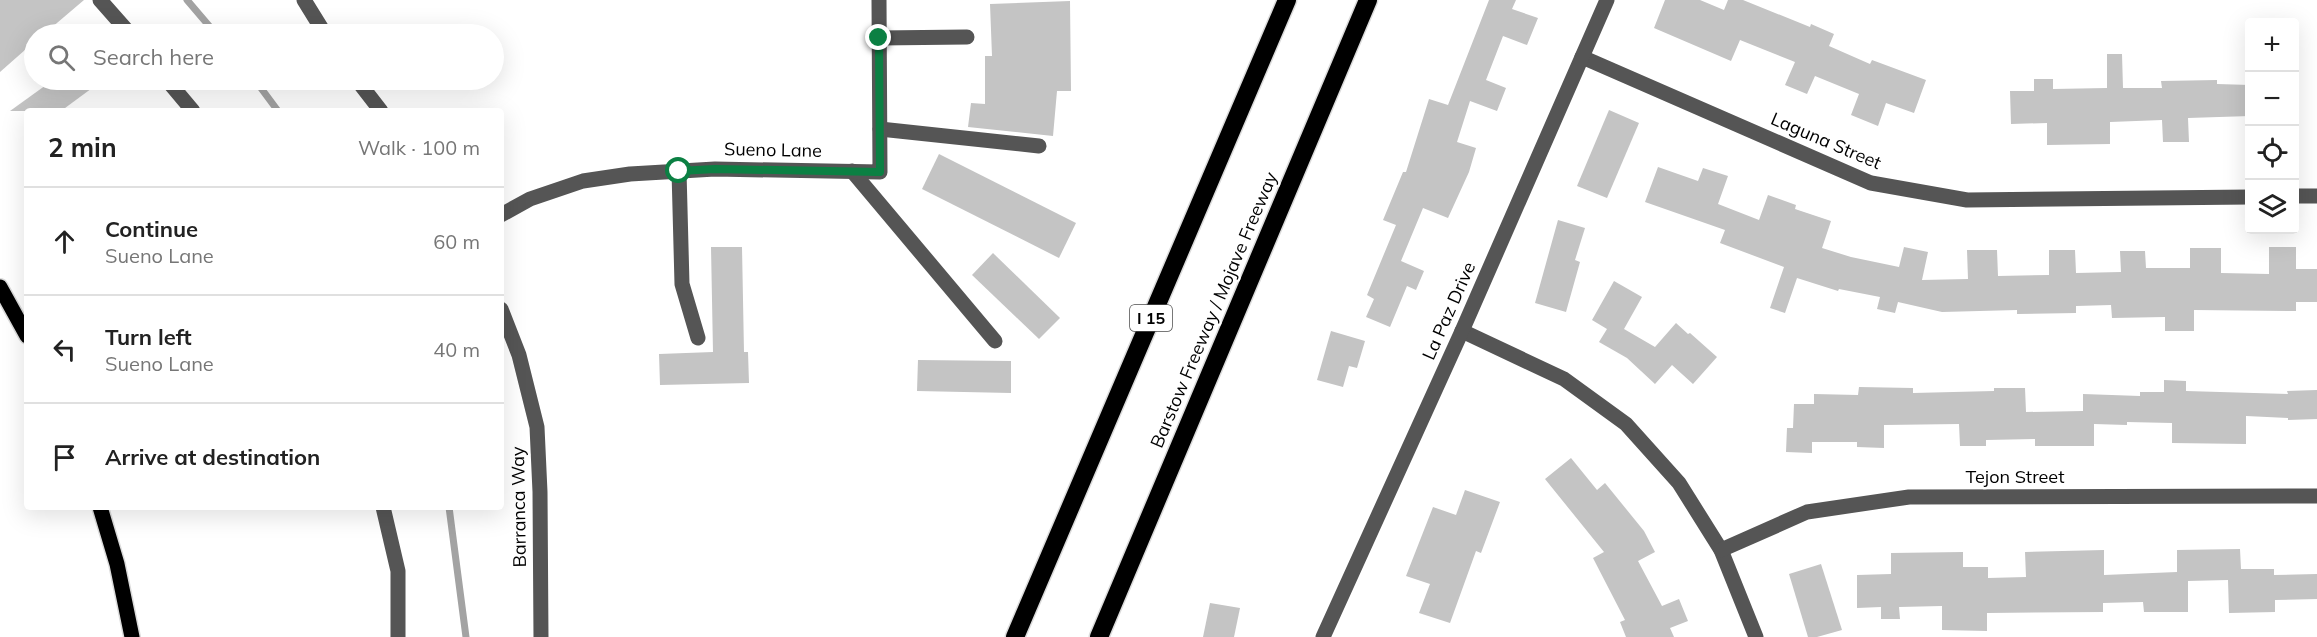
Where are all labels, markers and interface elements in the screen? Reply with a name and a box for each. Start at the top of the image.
map controls [2245,18,2299,234]
button: + [2245,18,2299,72]
search box [24,24,504,90]
route end [865,24,891,50]
icon: search [45,41,78,74]
text: Search here [93,43,214,71]
button: − [2245,72,2299,126]
street label: Laguna Street [1768,107,1885,174]
button: locate [2245,126,2299,180]
text: 2 min [48,131,117,164]
text: Walk · 100 m [358,135,480,160]
street label: Sueno Lane [724,137,822,162]
route start [665,157,691,183]
street label: Barstow Freeway / Mojave Freeway [1145,168,1282,451]
button: layers [2245,180,2299,234]
text: Continue [105,215,198,243]
icon: ahead [48,225,81,258]
text: 60 m [433,229,480,254]
text: Sueno Lane [105,243,214,268]
street label: La Paz Drive [1417,258,1480,363]
road number: I 15 [1130,305,1172,331]
text: Turn left [105,323,192,351]
icon: left [48,333,81,366]
text: 40 m [433,337,480,362]
text: Sueno Lane [105,351,214,376]
icon: arrive [48,441,81,474]
text: Arrive at destination [105,443,320,471]
street label: Barranca Way [506,446,531,568]
street label: Tejon Street [1966,465,2064,488]

